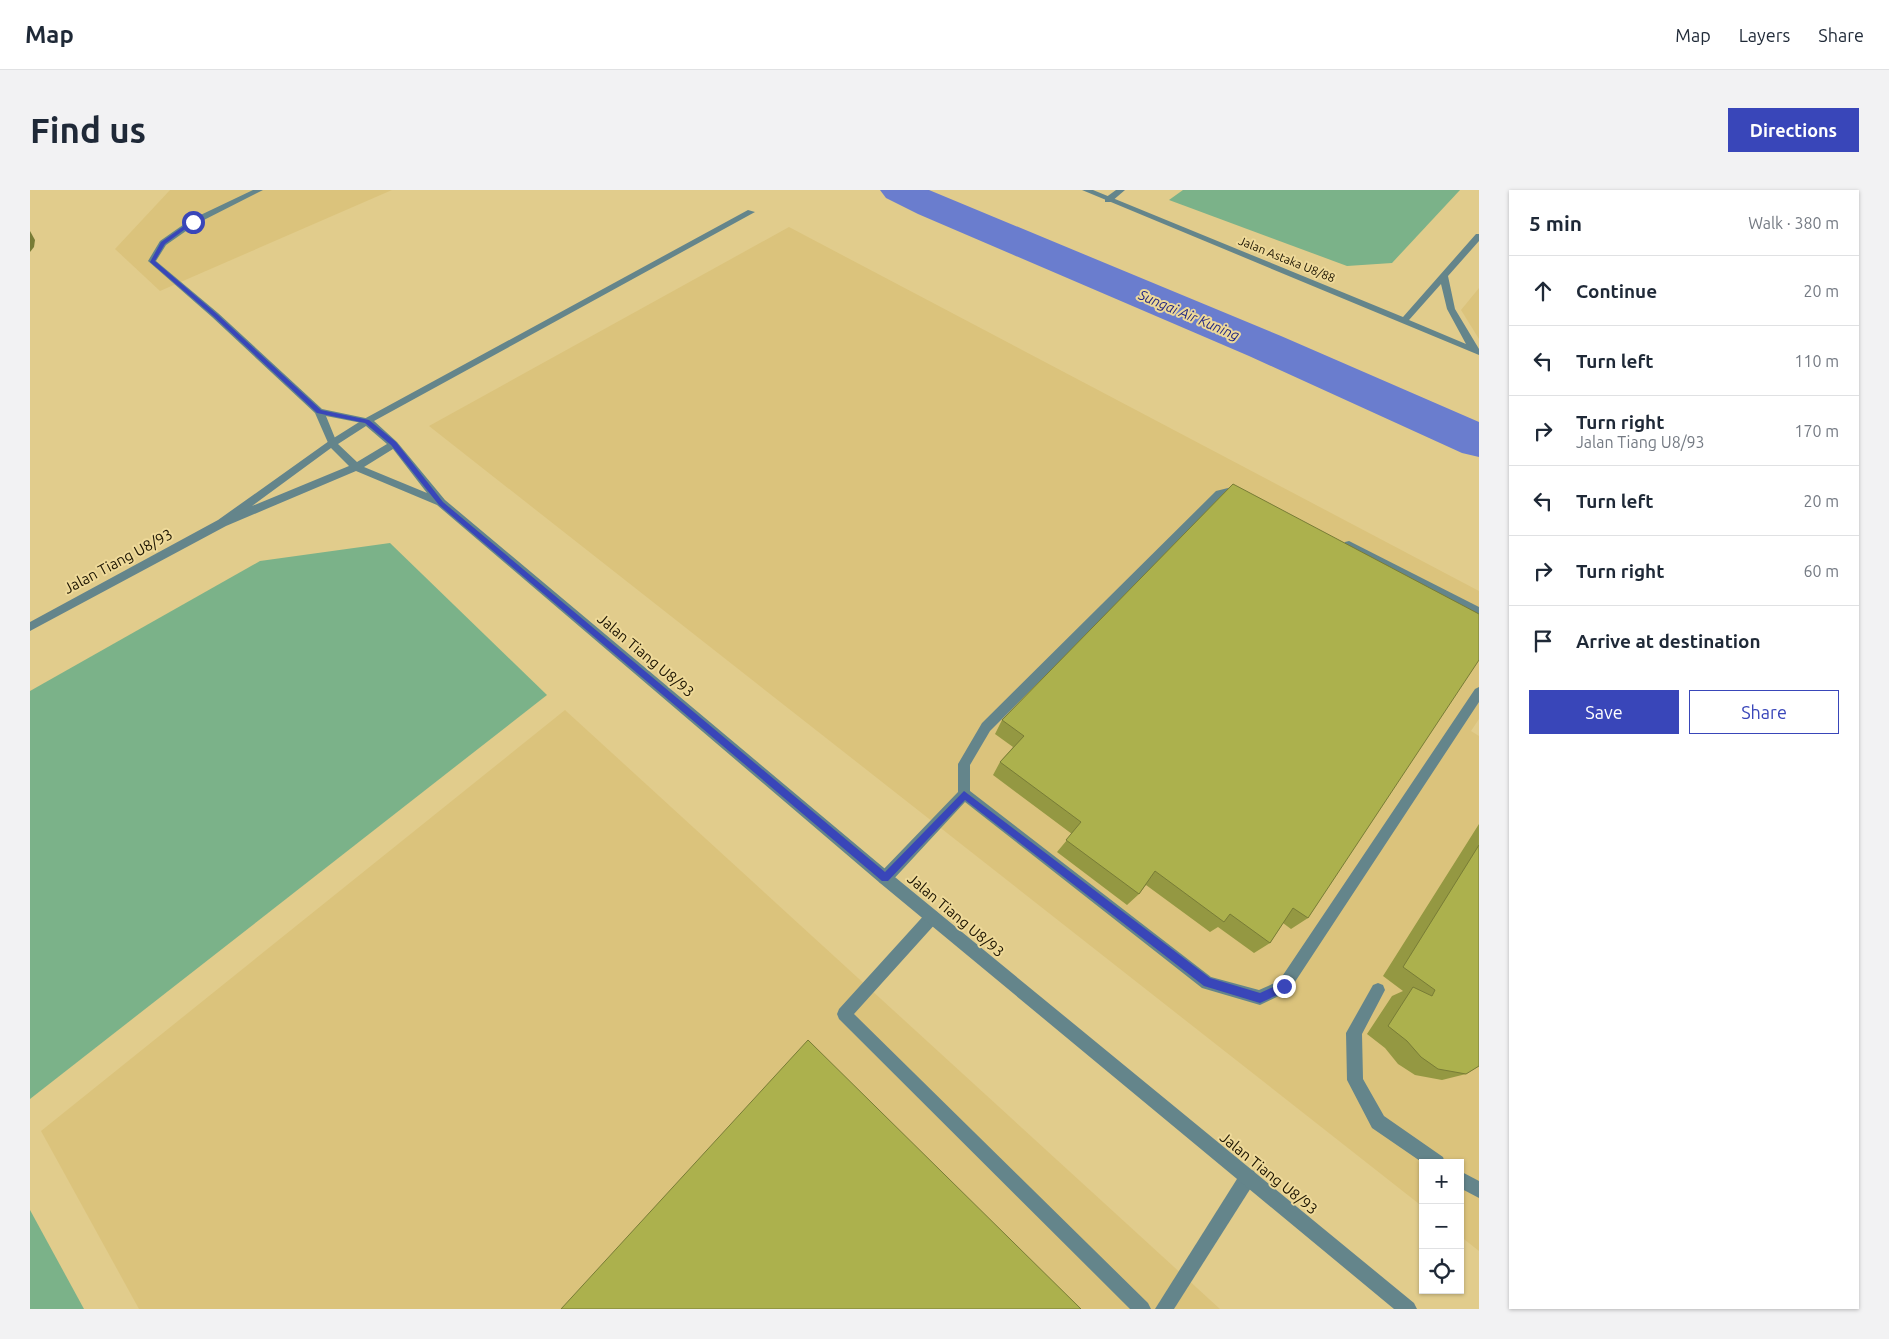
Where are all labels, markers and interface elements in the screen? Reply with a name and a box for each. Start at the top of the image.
text: Map [25,21,74,48]
text: Map [1675,25,1711,45]
text: Layers [1739,25,1790,45]
text: Share [1818,25,1864,45]
button: Directions [1728,108,1859,152]
text: Find us [30,110,146,150]
route start [182,211,205,234]
text: 5 min [1529,211,1582,235]
text: Walk · 380 m [1748,214,1839,232]
street label: Jalan Astaka U8/88 [1237,234,1337,284]
icon: ahead [1529,277,1557,305]
text: Continue [1576,280,1657,302]
text: 20 m [1803,282,1839,300]
water label: Sungai Air Kuning [1135,286,1242,344]
icon: left [1529,347,1557,375]
text: Turn left [1576,350,1654,372]
text: 110 m [1794,352,1839,370]
text: Turn right [1576,411,1664,433]
icon: right [1529,417,1557,445]
text: 170 m [1794,422,1839,440]
text: Jalan Tiang U8/93 [1576,433,1705,451]
icon: left [1529,487,1557,515]
text: Turn left [1576,490,1654,512]
text: 20 m [1803,492,1839,510]
street label: Jalan Tiang U8/93 [61,525,175,597]
icon: right [1529,557,1557,585]
text: Turn right [1576,560,1664,582]
text: 60 m [1803,562,1839,580]
street label: Jalan Tiang U8/93 [594,610,698,700]
icon: arrive [1529,627,1557,655]
text: Arrive at destination [1576,630,1761,652]
button: Save [1529,690,1679,734]
button: Share [1689,690,1839,734]
street label: Jalan Tiang U8/93 [904,870,1008,960]
route end [1273,975,1296,998]
street label: Jalan Tiang U8/93 [1217,1128,1321,1218]
map controls [1419,1159,1464,1294]
button: + [1419,1159,1464,1204]
button: − [1419,1204,1464,1249]
button: locate [1419,1249,1464,1294]

